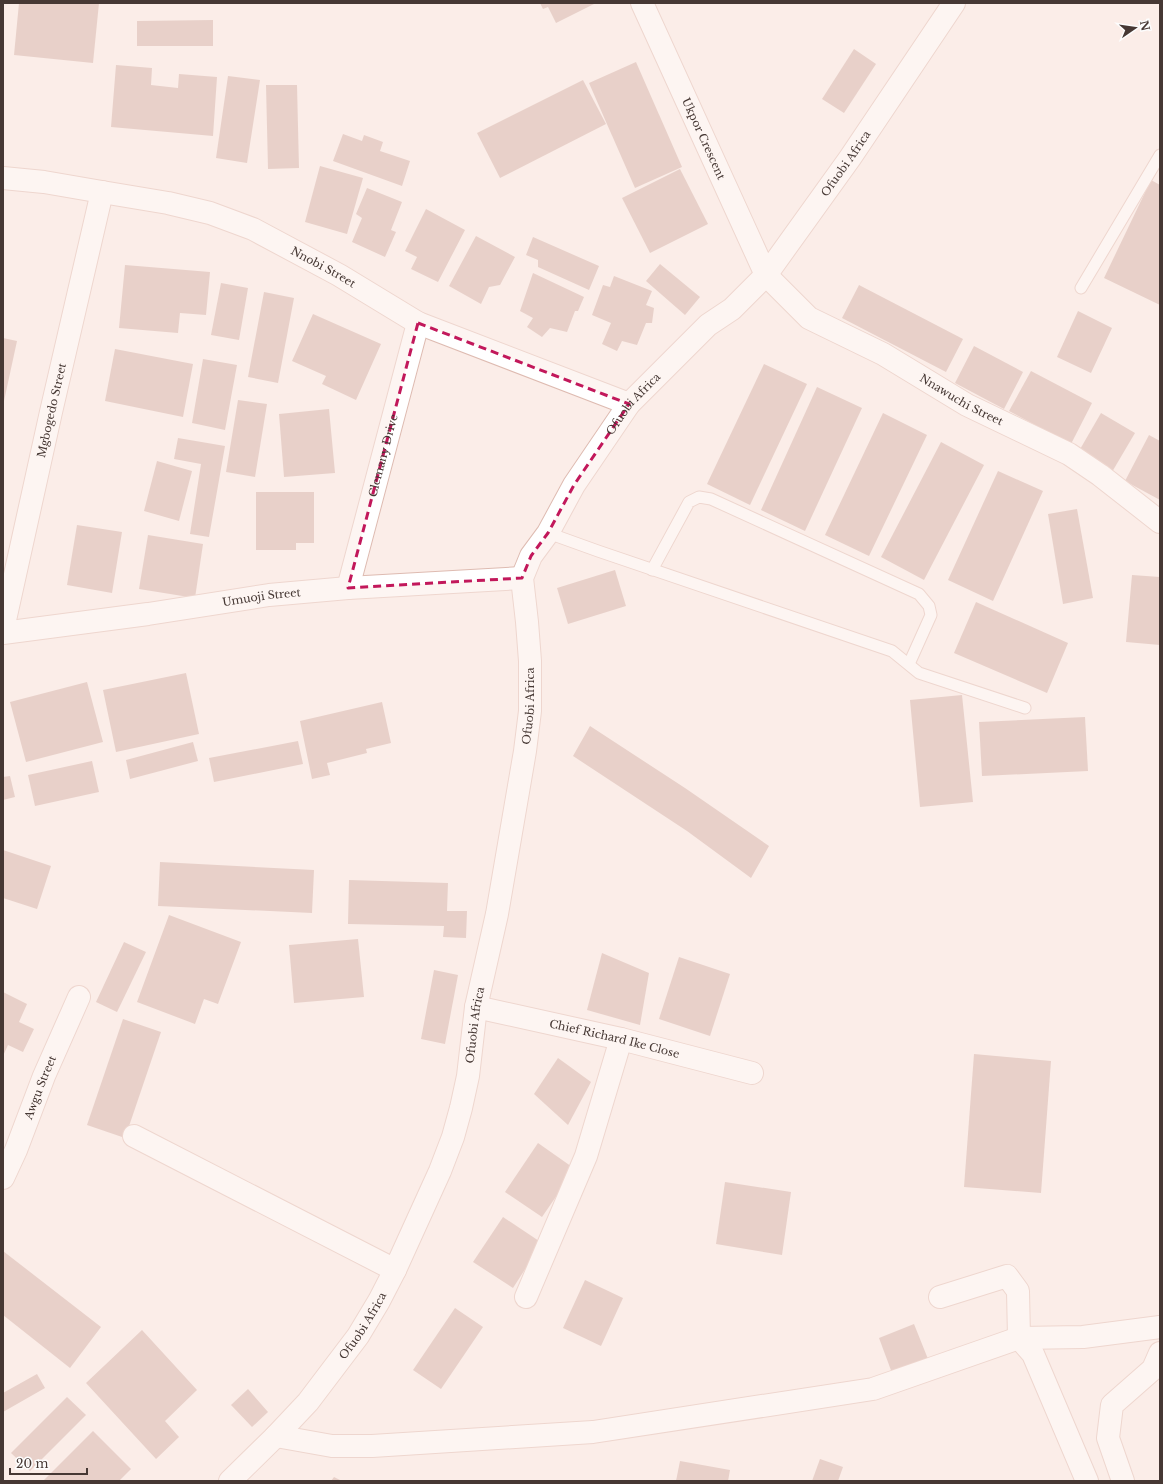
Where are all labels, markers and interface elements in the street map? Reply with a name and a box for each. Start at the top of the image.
north arrow [1115,8,1155,48]
text: N [1137,19,1153,33]
street label: Ukpor Crescent [679,95,729,182]
street label: Ofuobi Africa [818,127,874,199]
street label: Nnobi Street [289,244,359,291]
street label: Mgbogedo Street [34,361,69,459]
street label: Ofuobi Africa [603,369,664,438]
street label: Nnawuchi Street [917,371,1006,429]
street label: Clemany Drive [365,412,401,499]
street label: Umuoji Street [221,585,302,609]
street label: Ofuobi Africa [519,666,537,745]
street label: Ofuobi Africa [463,984,488,1064]
street label: Chief Richard Ike Close [548,1016,681,1061]
street label: Awgu Street [21,1053,60,1122]
street label: Ofuobi Africa [336,1289,390,1362]
scale bar [10,1450,87,1476]
text: 20 m [16,1456,48,1471]

